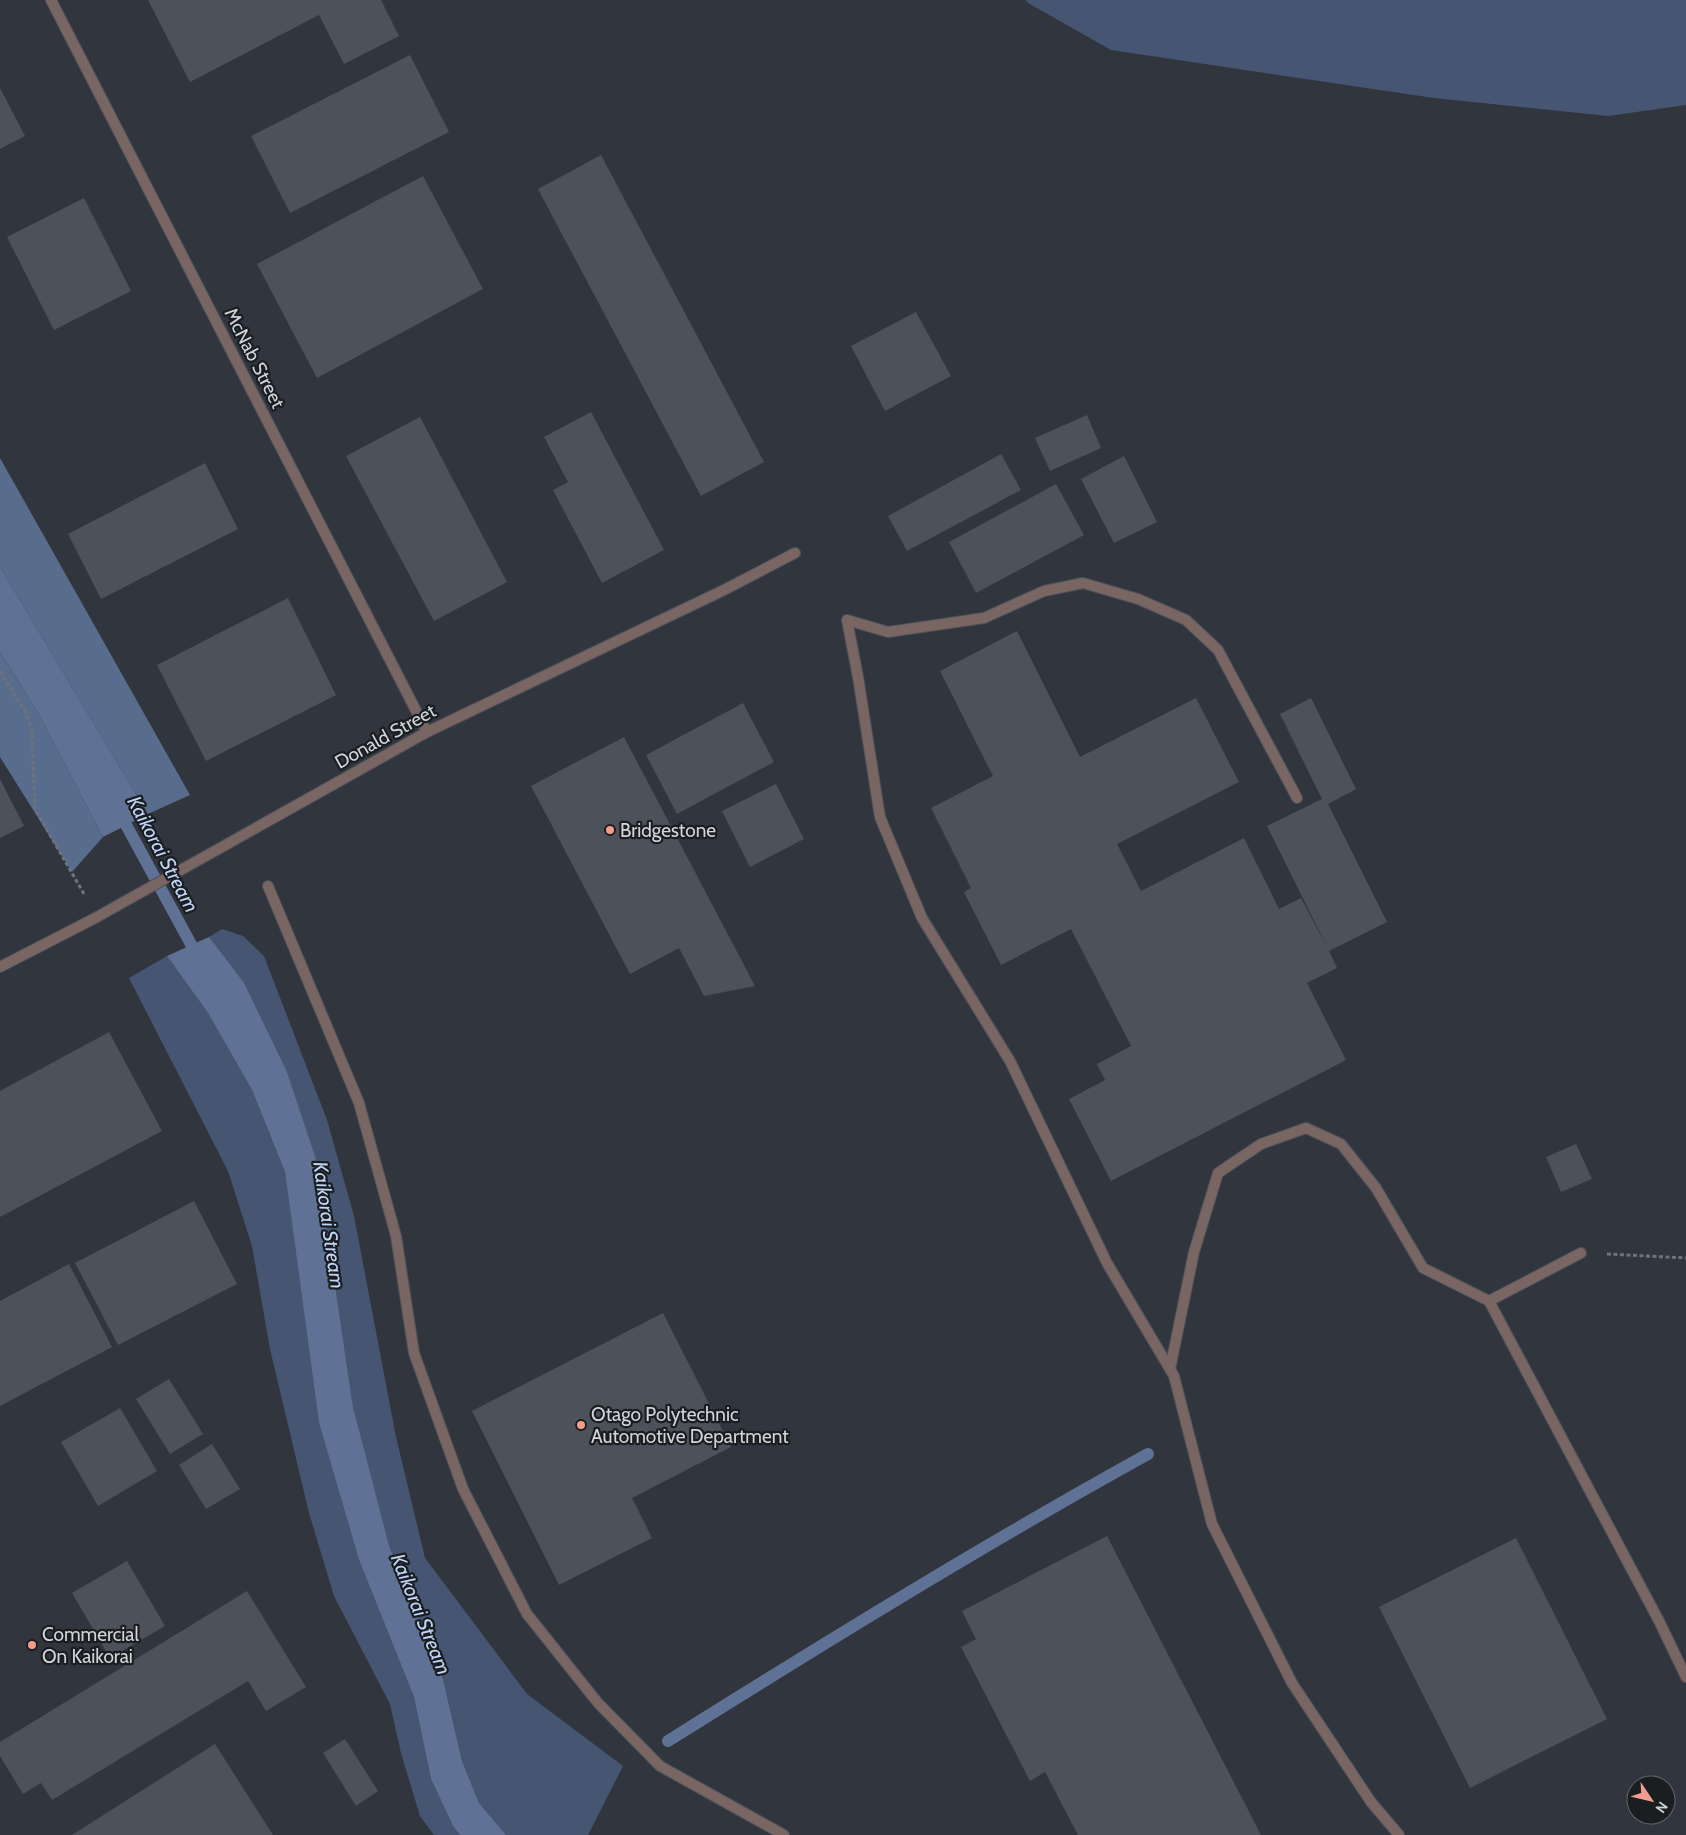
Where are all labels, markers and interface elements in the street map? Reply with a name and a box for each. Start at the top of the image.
street label: McNab Street [219,304,290,413]
street label: Donald Street [331,699,440,774]
water label: Kaikorai Stream [122,792,204,916]
place label: Bridgestone [620,819,716,842]
marker: Bridgestone [604,824,616,836]
water label: Kaikorai Stream [308,1160,350,1290]
place label: Otago Polytechnic Automotive Department [591,1403,789,1448]
marker: Otago Polytechnic Automotive Department [575,1419,587,1431]
water label: Kaikorai Stream [386,1550,456,1678]
place label: Commercial On Kaikorai [42,1623,139,1668]
marker: Commercial On Kaikorai [26,1639,38,1651]
north arrow [1626,1775,1676,1825]
text: N [1651,1798,1672,1817]

